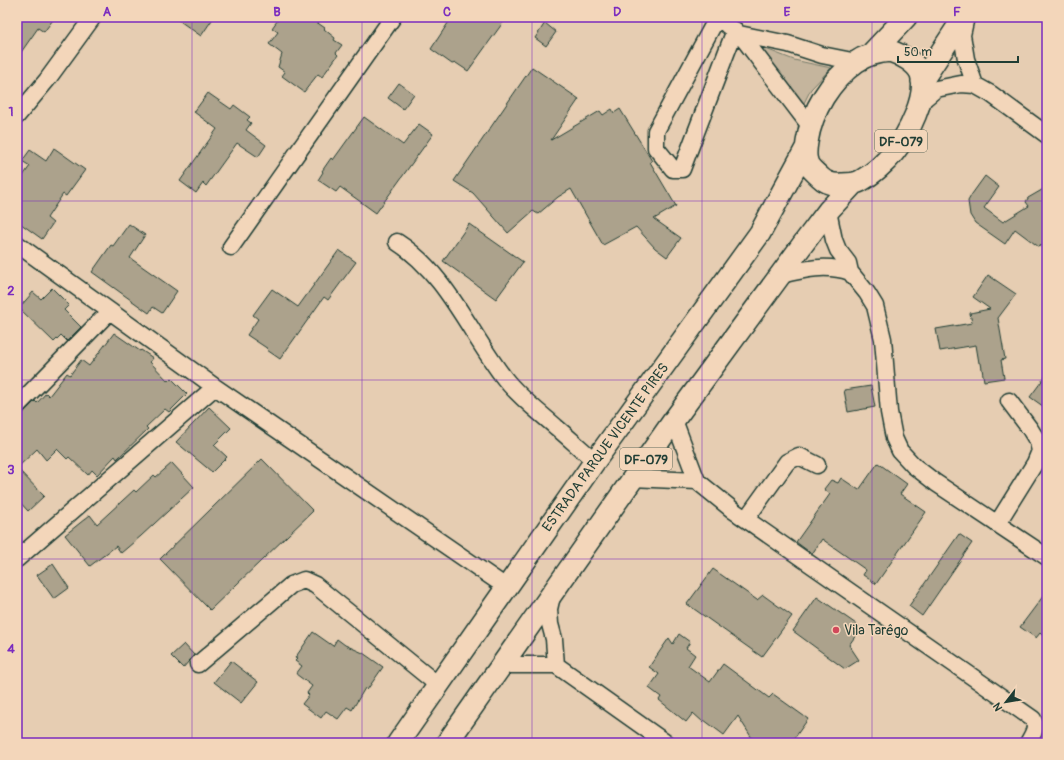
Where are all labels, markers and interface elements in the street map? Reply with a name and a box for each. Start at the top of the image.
text: A [103,4,112,20]
text: B [273,4,281,20]
text: C [443,4,451,20]
text: D [613,4,621,20]
text: E [784,4,791,20]
text: F [953,4,961,20]
scale bar [898,38,1018,64]
text: 50 m [904,45,932,60]
text: 1 [8,104,14,120]
road number: DF-079 [875,130,927,152]
text: 2 [7,283,15,299]
street label: ESTRADA PARQUE VICENTE PIRES [539,360,672,535]
road number: DF-079 [620,448,672,470]
text: 3 [7,462,15,478]
place label: Vila Tarêgo [844,622,909,639]
marker: Vila Tarêgo [831,625,841,635]
text: 4 [7,641,15,657]
north arrow [986,682,1026,722]
text: N [990,700,1005,713]

